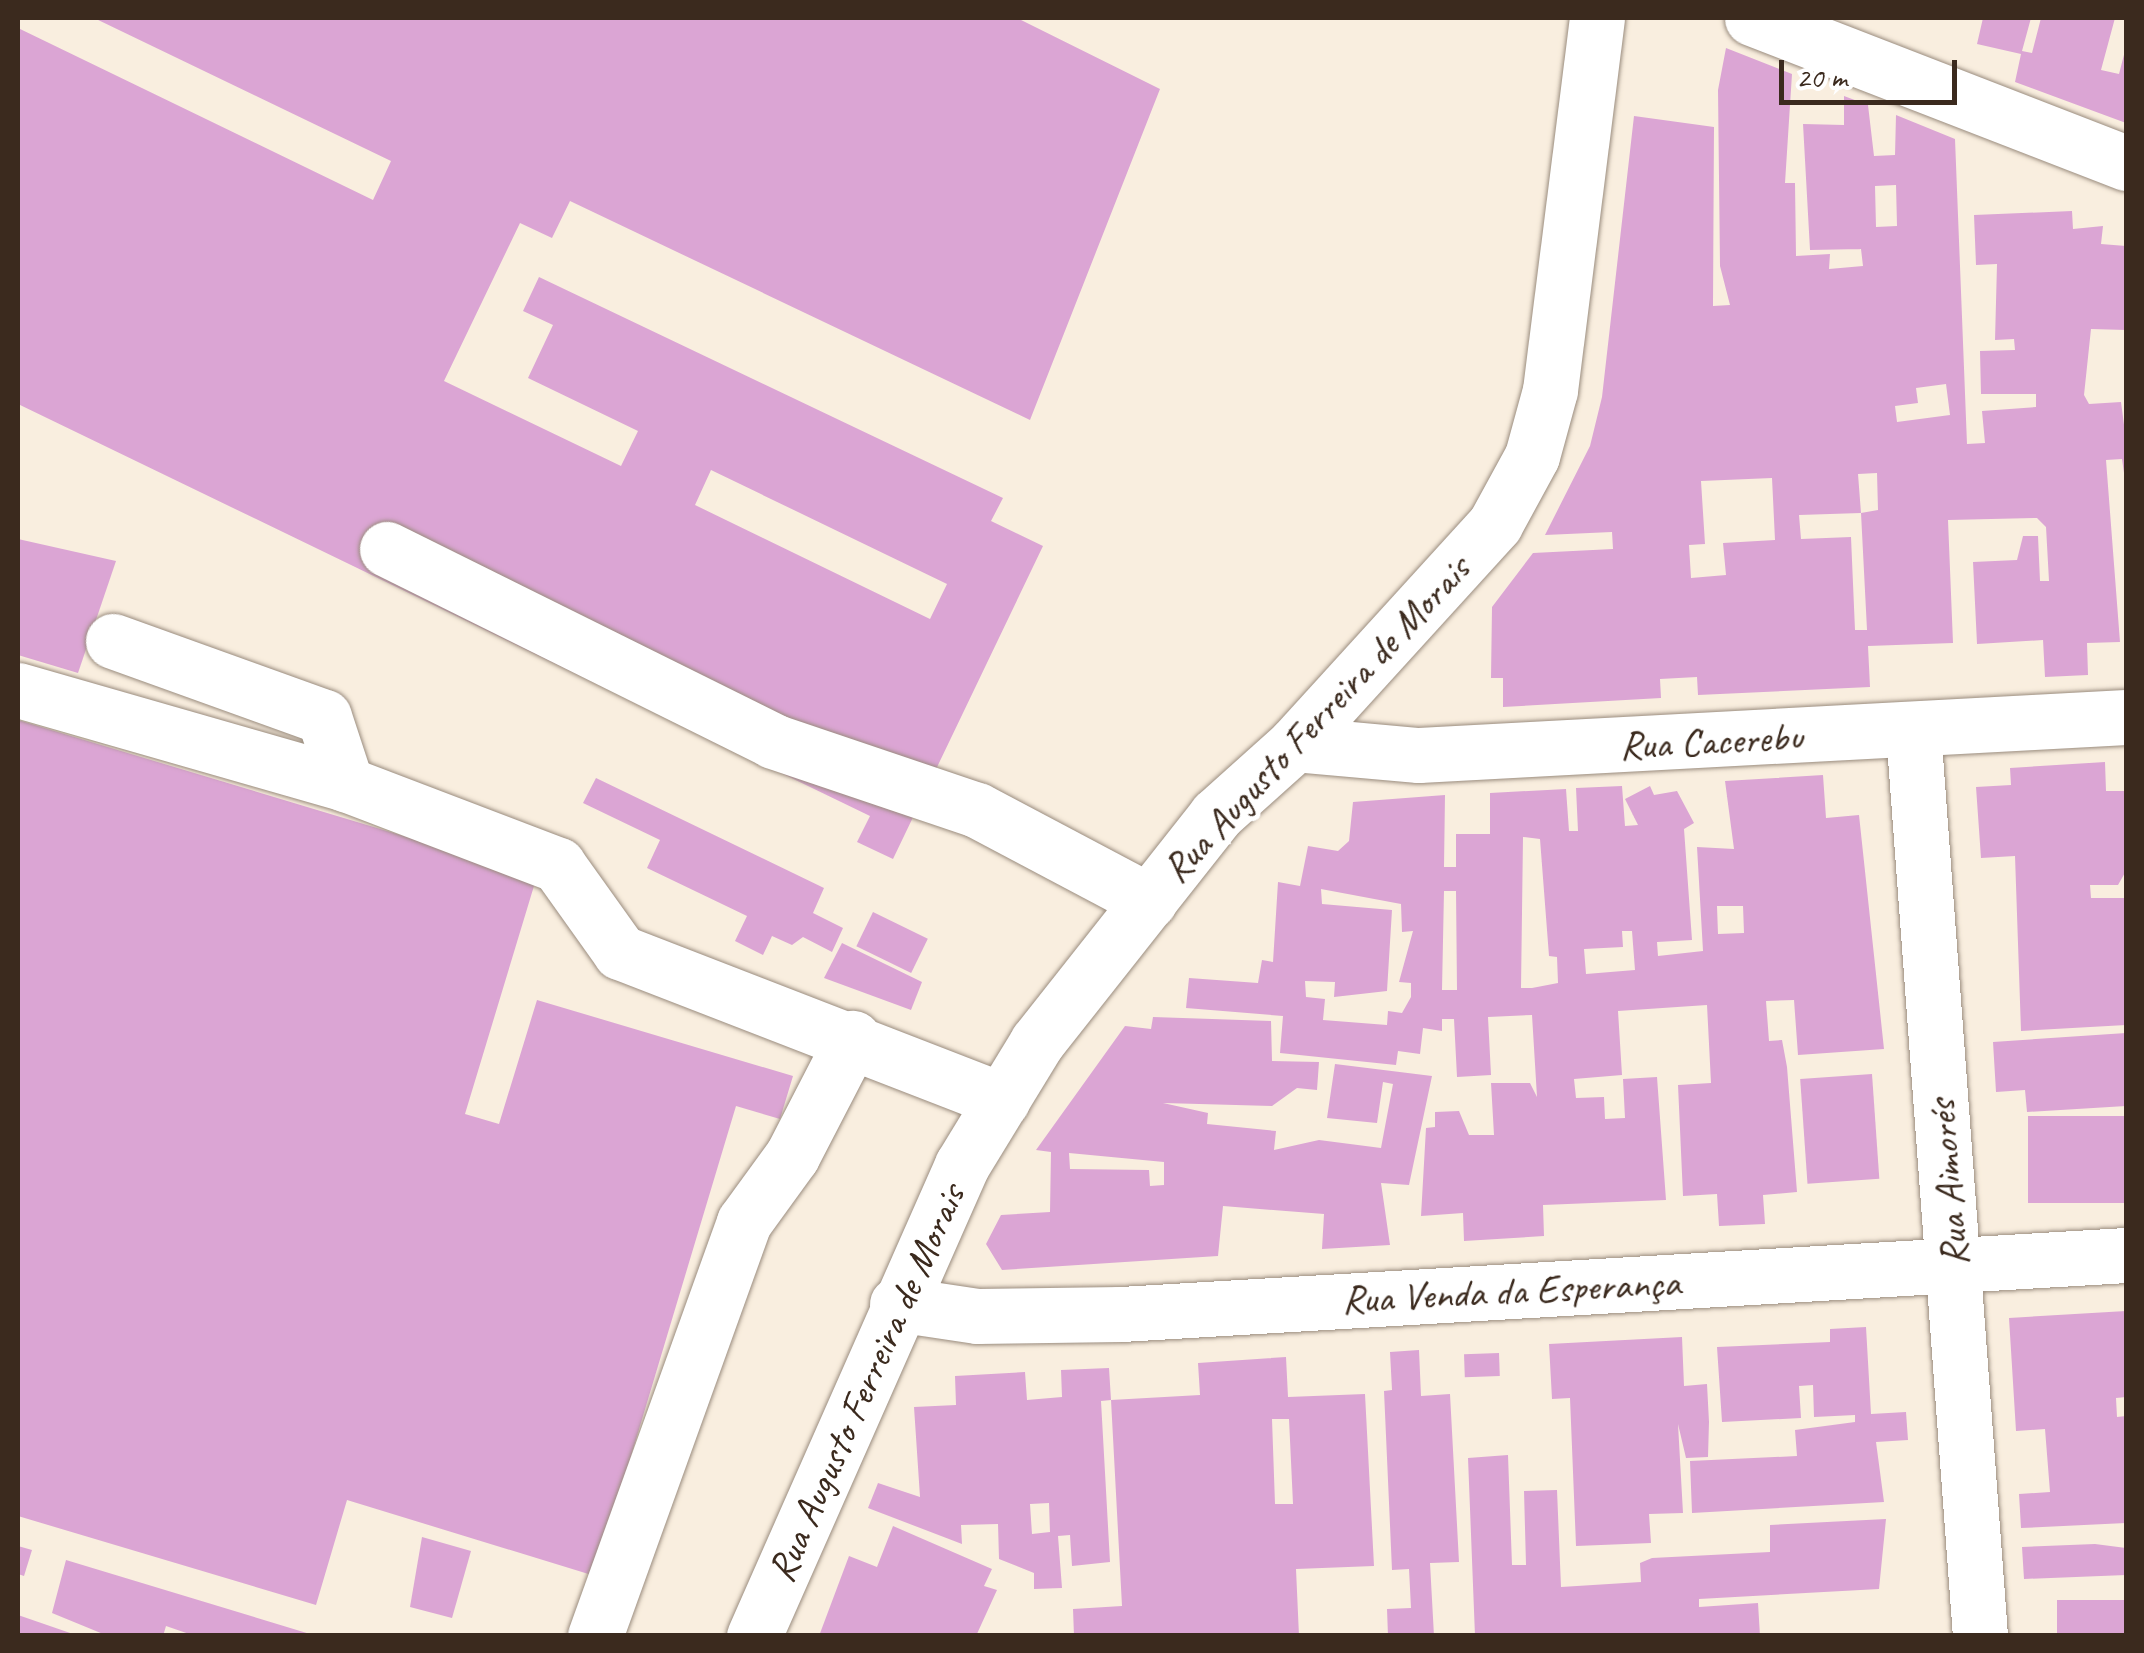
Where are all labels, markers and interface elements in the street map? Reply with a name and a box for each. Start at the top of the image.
scale bar [1784,40,1962,102]
text: 20 m [1796,58,1847,96]
street label: Rua Augusto Ferreira de Morais [1152,546,1480,892]
street label: Rua Cacerebu [1618,712,1804,770]
street label: Rua Aimorés [1917,1098,1979,1268]
street label: Rua Augusto Ferreira de Morais [757,1177,975,1589]
street label: Rua Venda da Esperança [1341,1258,1681,1324]

